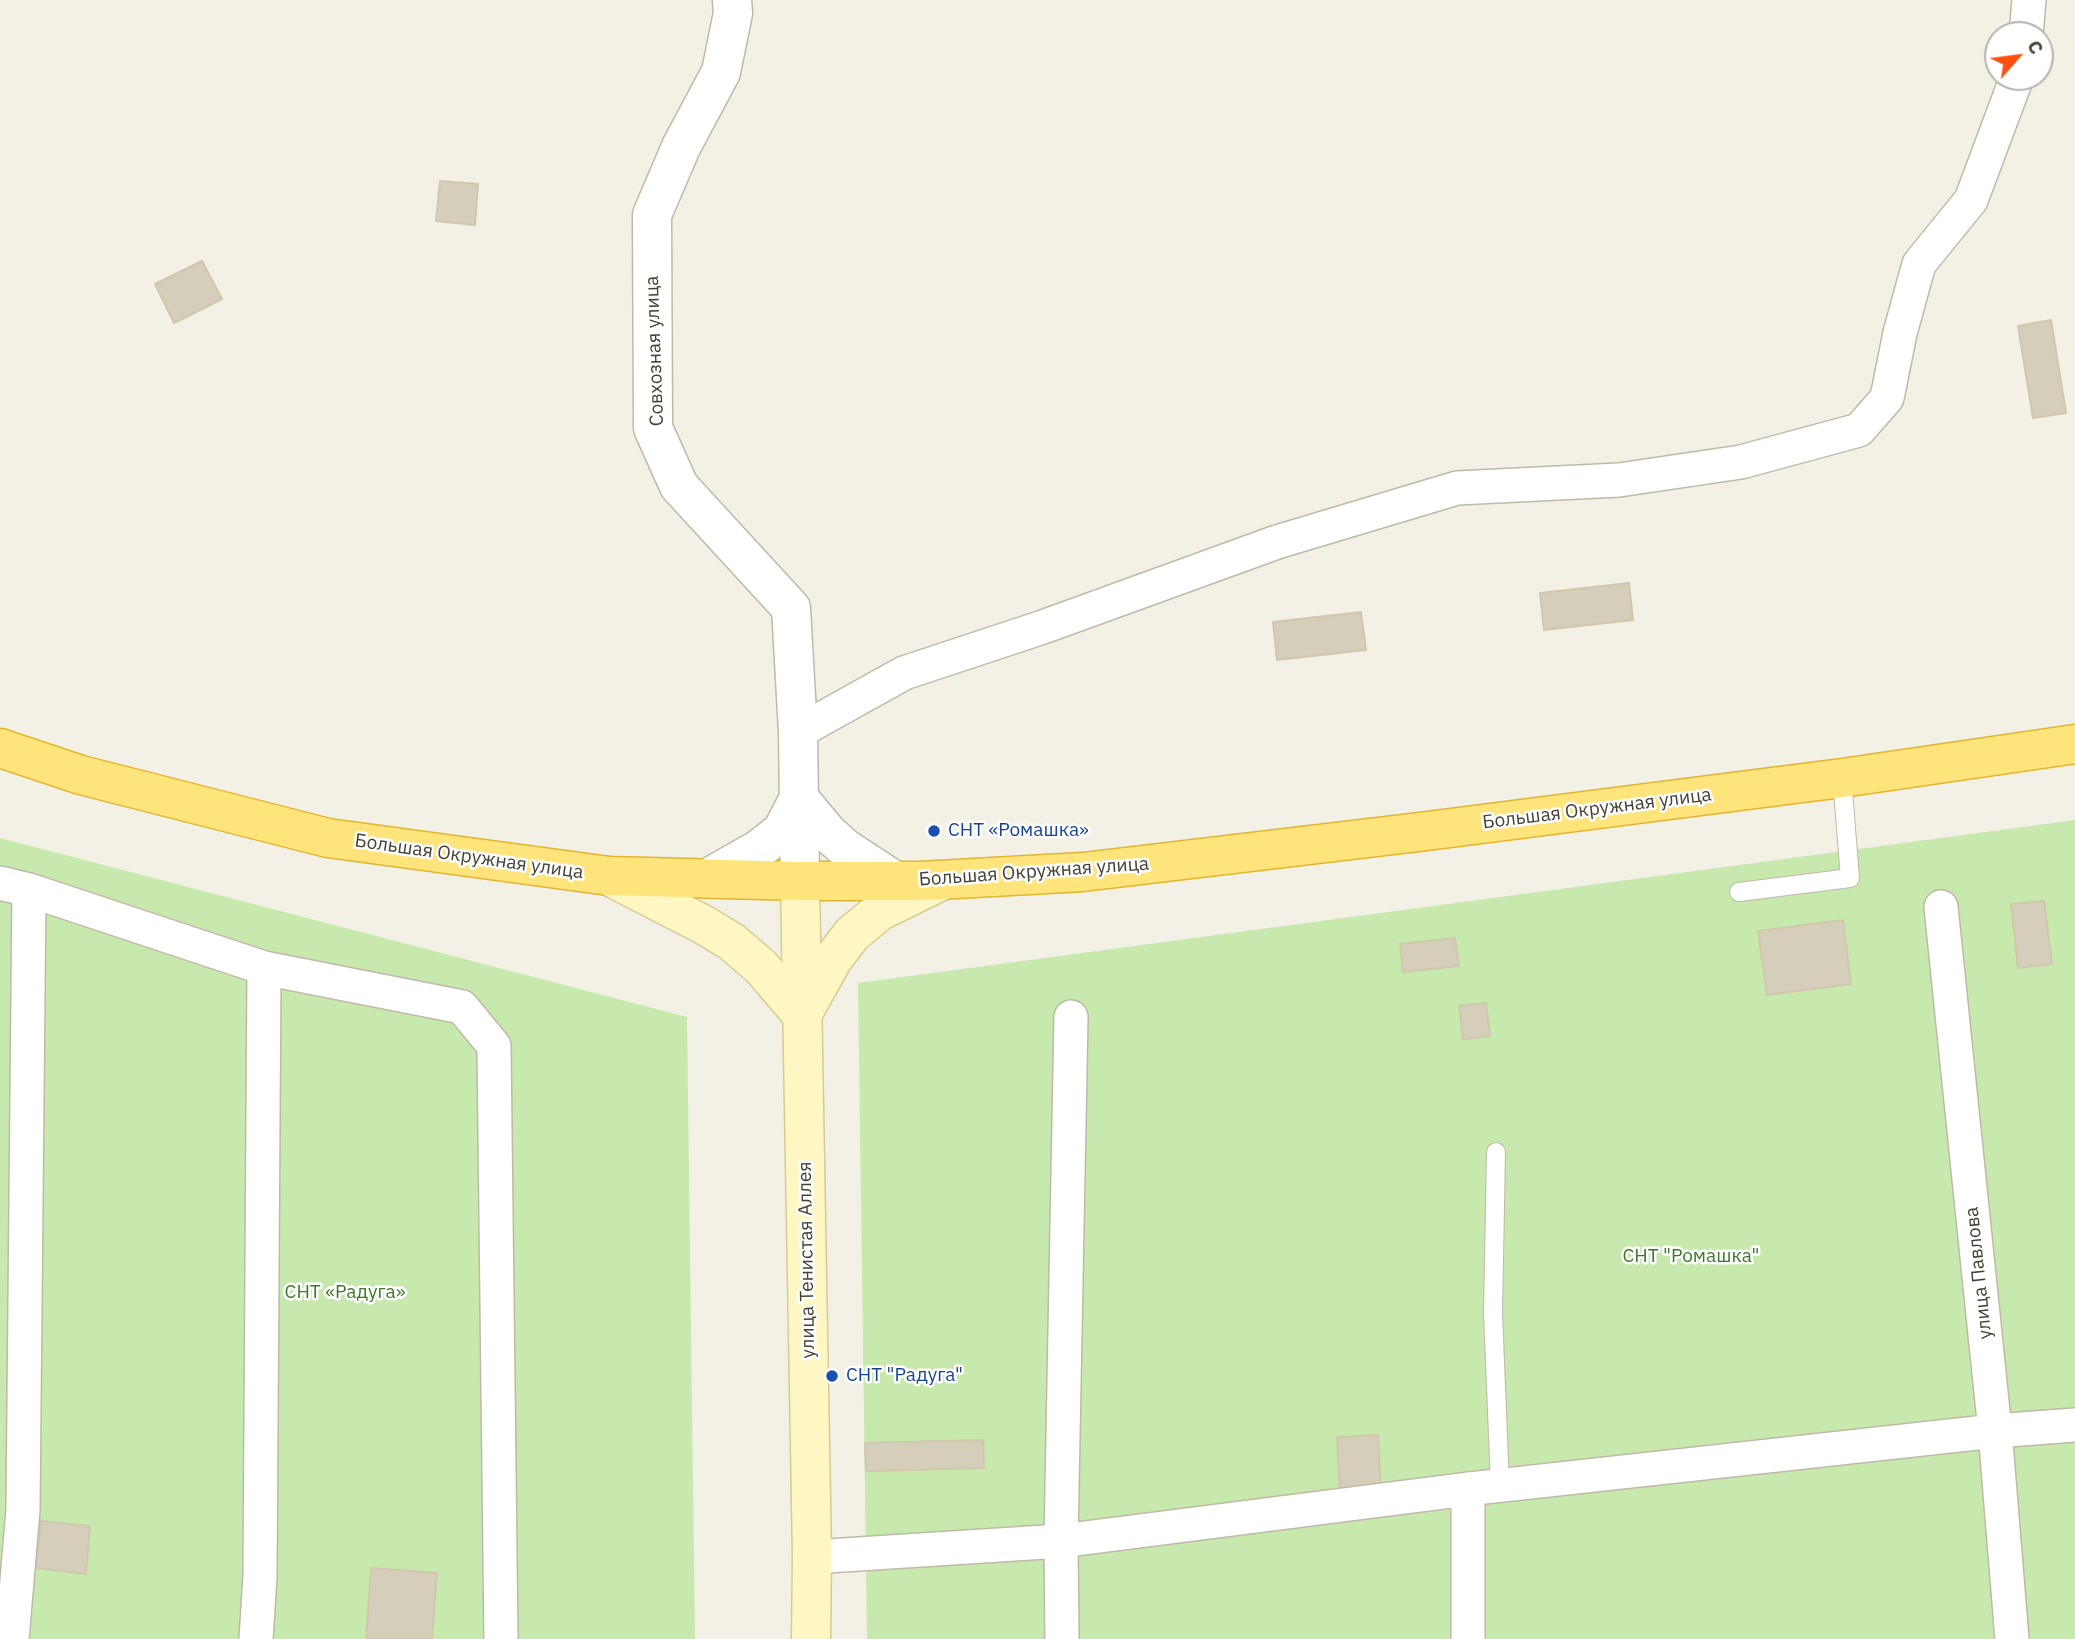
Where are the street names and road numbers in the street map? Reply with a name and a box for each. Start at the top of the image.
street label: Совхозная улица [641,275,669,427]
street label: Большая Окружная улица [1481,784,1713,834]
street label: Большая Окружная улица [353,830,585,884]
street label: Большая Окружная улица [918,853,1150,891]
street label: улица Тенистая Аллея [794,1161,820,1359]
street label: улица Павлова [1961,1206,1997,1340]

